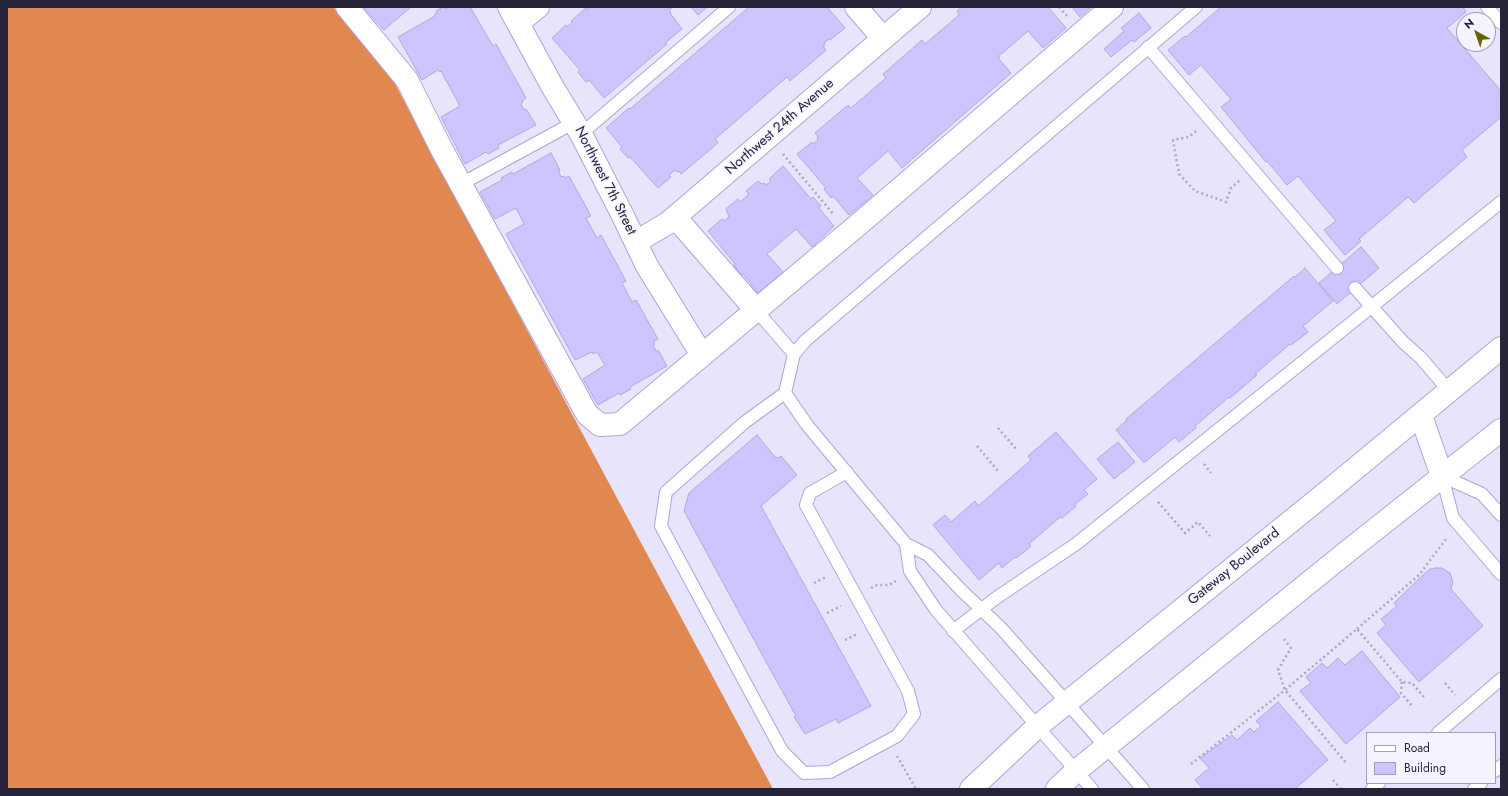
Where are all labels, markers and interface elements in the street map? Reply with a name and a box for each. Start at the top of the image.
north arrow [1456,12,1496,52]
text: N [1460,15,1477,33]
street label: Northwest 24th Avenue [722,75,838,179]
street label: Northwest 7th Street [570,124,640,238]
street label: Gateway Boulevard [1185,525,1283,609]
legend [1366,732,1496,784]
text: Road [1404,739,1430,757]
text: Building [1404,759,1446,777]

